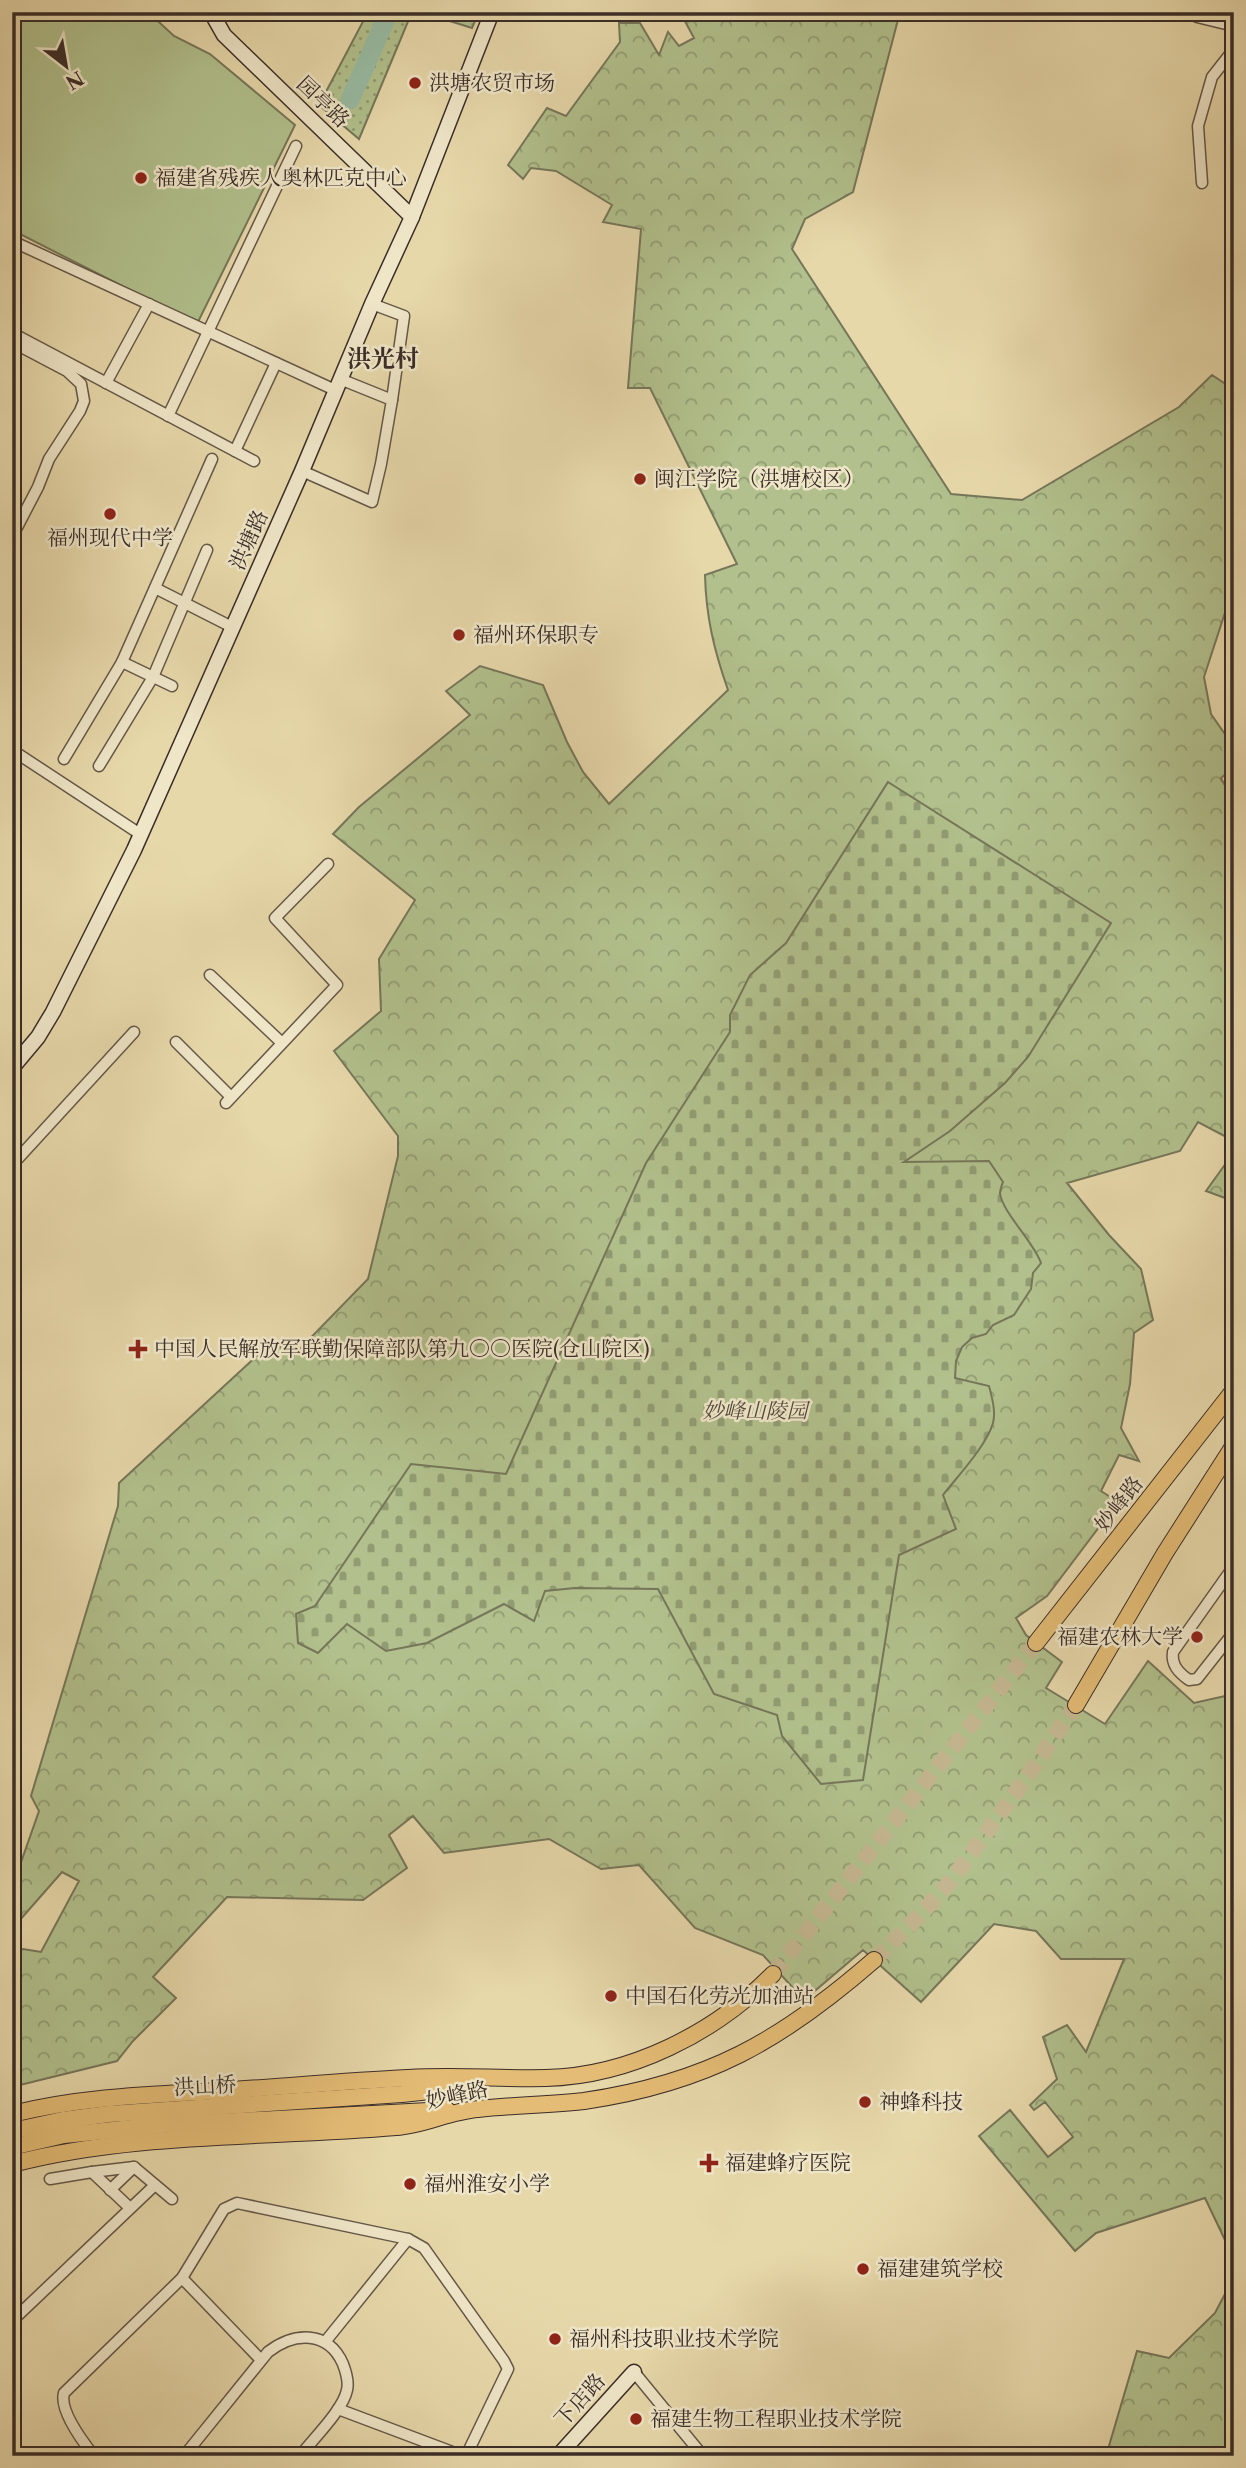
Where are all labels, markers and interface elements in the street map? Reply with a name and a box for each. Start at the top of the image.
north arrow [32,32,102,102]
text: N [61,66,87,94]
place label: 洪塘农贸市场 [429,70,555,95]
street label: 园亭路 [292,71,355,133]
marker: 洪塘农贸市场 [407,75,423,91]
place label: 福建省残疾人奥林匹克中心 [155,165,407,190]
marker: 福建省残疾人奥林匹克中心 [133,170,149,186]
district label: 洪光村 [347,344,419,373]
place label: 闽江学院（洪塘校区） [654,466,864,491]
marker: 闽江学院（洪塘校区） [632,471,648,487]
marker: 福州现代中学 [102,506,118,522]
street label: 洪塘路 [224,506,273,574]
place label: 福州现代中学 [47,525,173,550]
place label: 福州环保职专 [473,622,599,647]
marker: 福州环保职专 [451,627,467,643]
place label: 中国人民解放军联勤保障部队第九〇〇医院(仓山院区) [154,1336,650,1361]
marker: 中国人民解放军联勤保障部队第九〇〇医院(仓山院区) [128,1339,148,1359]
park label: 妙峰山陵园 [703,1398,810,1423]
street label: 妙峰路 [1089,1471,1148,1536]
place label: 福建农林大学 [1057,1624,1183,1649]
marker: 福建农林大学 [1189,1629,1205,1645]
place label: 中国石化劳光加油站 [625,1983,814,2008]
marker: 中国石化劳光加油站 [603,1988,619,2004]
street label: 洪山桥 [173,2071,237,2100]
street label: 妙峰路 [423,2076,490,2113]
place label: 神蜂科技 [879,2089,963,2114]
marker: 神蜂科技 [857,2094,873,2110]
place label: 福建蜂疗医院 [725,2150,851,2175]
marker: 福建蜂疗医院 [699,2153,719,2173]
place label: 福州淮安小学 [424,2171,550,2196]
marker: 福州淮安小学 [402,2176,418,2192]
place label: 福建建筑学校 [877,2256,1003,2281]
marker: 福建建筑学校 [855,2261,871,2277]
place label: 福州科技职业技术学院 [569,2326,779,2351]
marker: 福州科技职业技术学院 [547,2331,563,2347]
street label: 下店路 [549,2368,610,2431]
place label: 福建生物工程职业技术学院 [650,2406,902,2431]
marker: 福建生物工程职业技术学院 [628,2411,644,2427]

